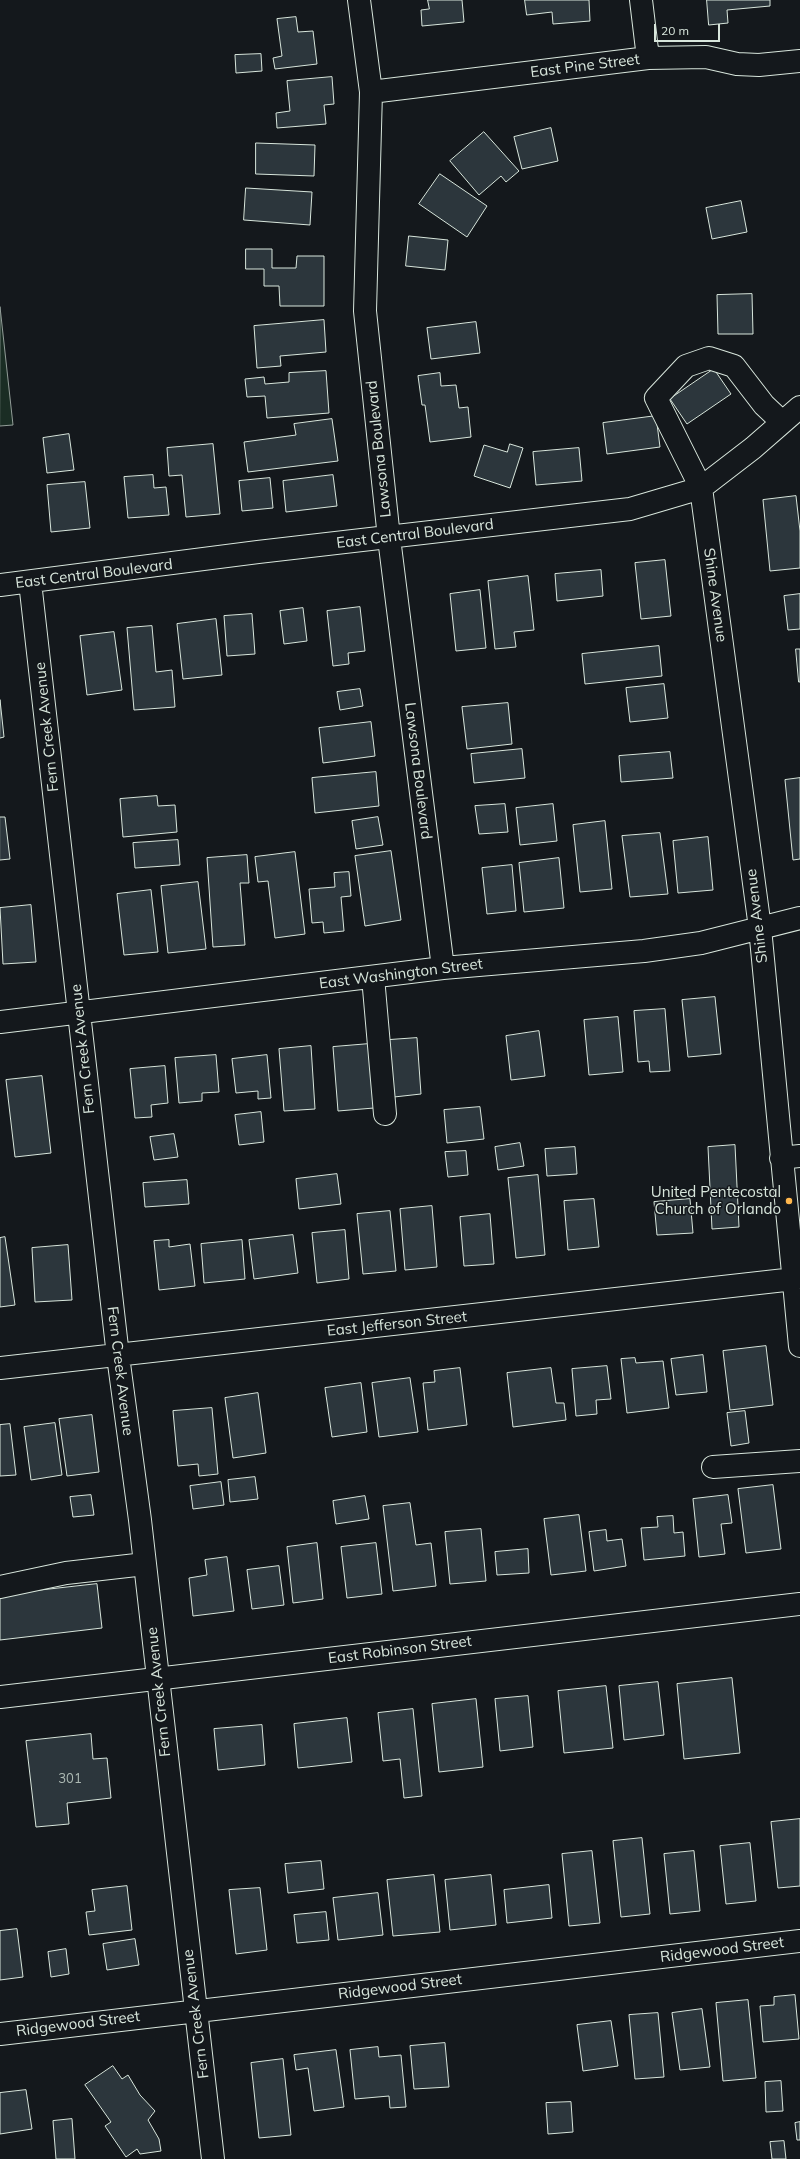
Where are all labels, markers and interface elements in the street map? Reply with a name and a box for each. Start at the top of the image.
scale bar [656,16,722,42]
text: 20 m [661,23,689,38]
street label: East Pine Street [529,50,641,82]
street label: Lawsona Boulevard [363,379,395,519]
street label: East Central Boulevard [335,515,495,553]
street label: Shine Avenue [699,547,731,643]
street label: East Central Boulevard [14,555,174,593]
street label: Fern Creek Avenue [31,661,63,793]
street label: Lawsona Boulevard [401,701,435,841]
street label: Shine Avenue [742,868,772,964]
street label: East Washington Street [318,955,484,993]
street label: Fern Creek Avenue [67,983,99,1115]
place label: United Pentecostal Church of Orlando [651,1183,781,1218]
marker: United Pentecostal Church of Orlando [784,1196,794,1206]
street label: Fern Creek Avenue [103,1305,137,1437]
street label: East Jefferson Street [326,1308,468,1340]
street label: Fern Creek Avenue [143,1626,175,1758]
street label: East Robinson Street [327,1632,473,1668]
house number: 301 [58,1771,82,1787]
street label: Ridgewood Street [659,1933,785,1967]
street label: Fern Creek Avenue [179,1948,213,2080]
street label: Ridgewood Street [337,1970,463,2004]
street label: Ridgewood Street [15,2007,141,2041]

